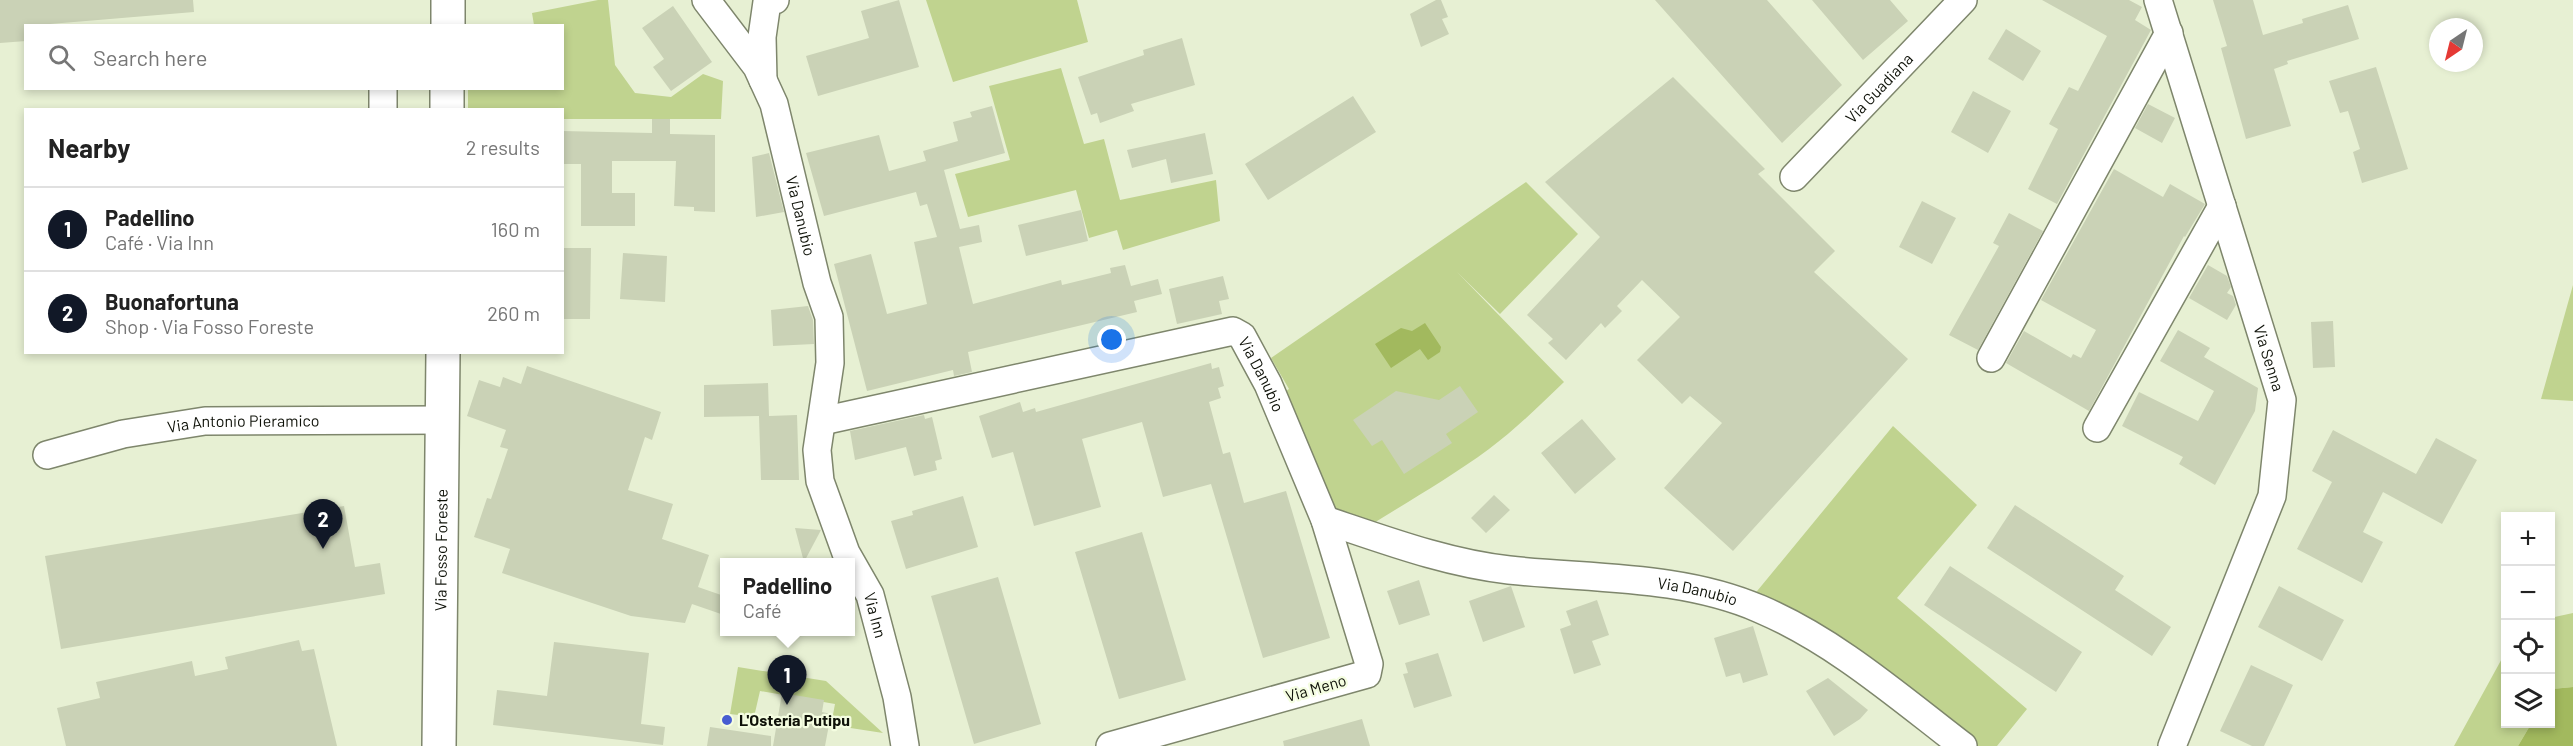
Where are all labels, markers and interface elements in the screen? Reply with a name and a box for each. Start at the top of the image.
north arrow [2429,18,2483,72]
search box [24,24,564,90]
icon: search [45,41,78,74]
text: Search here [93,44,207,70]
street label: Via Guadiana [1841,49,1916,127]
text: Nearby [48,132,130,163]
text: 2 results [466,135,540,159]
street label: Via Danubio [783,174,820,258]
text: Padellino [105,204,195,230]
text: 1 [64,217,71,241]
text: 160 m [491,217,540,241]
text: Café · Via Inn [105,230,214,254]
text: Buonafortuna [105,288,239,314]
text: 2 [62,301,73,325]
text: 260 m [487,301,540,325]
text: Shop · Via Fosso Foreste [105,314,314,338]
street label: Via Senna [2250,323,2289,393]
your location [1097,325,1126,354]
street label: Via Danubio [1235,333,1289,414]
street label: Via Antonio Pieramico [166,411,320,436]
street label: Via Fosso Foreste [430,489,451,611]
pin: 2 [304,500,342,549]
map controls [2501,512,2555,728]
button: + [2501,512,2555,566]
popup [720,558,855,636]
button: − [2501,566,2555,620]
text: Padellino [743,572,832,598]
street label: Via Danubio [1656,573,1740,609]
street label: Via Inn [861,590,891,640]
text: Café [743,598,782,622]
button: locate [2501,620,2555,674]
pin: 1 [768,656,806,705]
street label: Via Meno [1283,670,1348,705]
button: layers [2501,674,2555,728]
place label: L'Osteria Putipu [739,710,850,729]
marker: L'Osteria Putipu [720,713,734,727]

